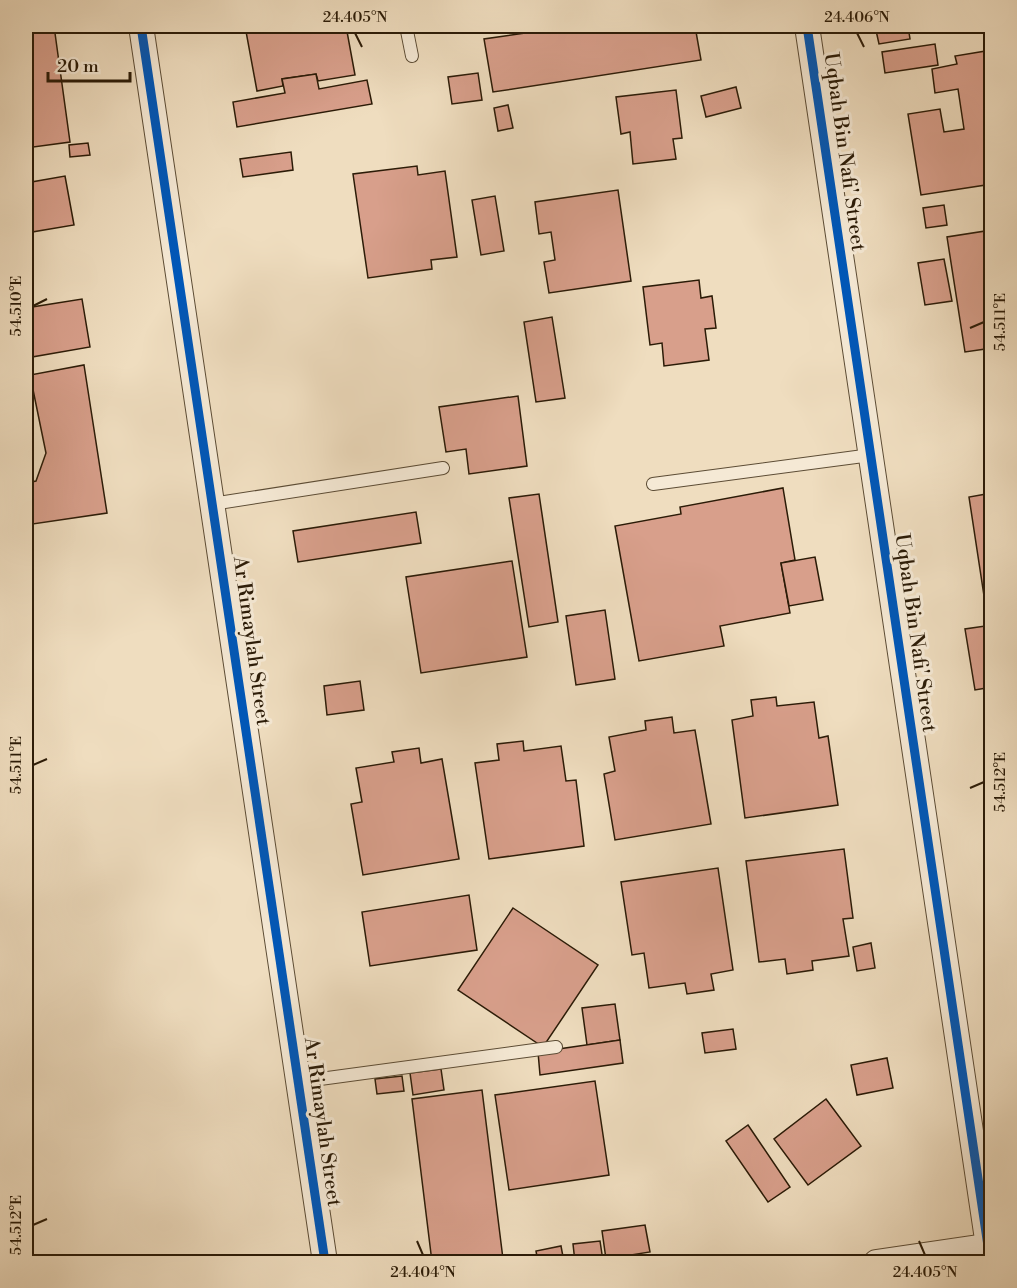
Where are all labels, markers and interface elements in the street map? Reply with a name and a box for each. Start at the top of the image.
text: 24.405°N [323,8,387,27]
text: 24.406°N [824,8,890,27]
scale bar [48,45,130,83]
street label: Uqbah Bin Nafi' Street [818,51,870,253]
text: 20 m [57,55,99,78]
text: 54.510°E [7,276,26,336]
text: 54.511°E [991,293,1010,351]
street label: Uqbah Bin Nafi' Street [889,532,941,734]
street label: Ar Rimaylah Street [227,554,275,727]
text: 54.511°E [7,736,26,794]
text: 54.512°E [991,752,1010,812]
street label: Ar Rimaylah Street [298,1035,346,1208]
text: 54.512°E [7,1195,26,1255]
text: 24.404°N [390,1263,456,1282]
text: 24.405°N [893,1263,957,1282]

